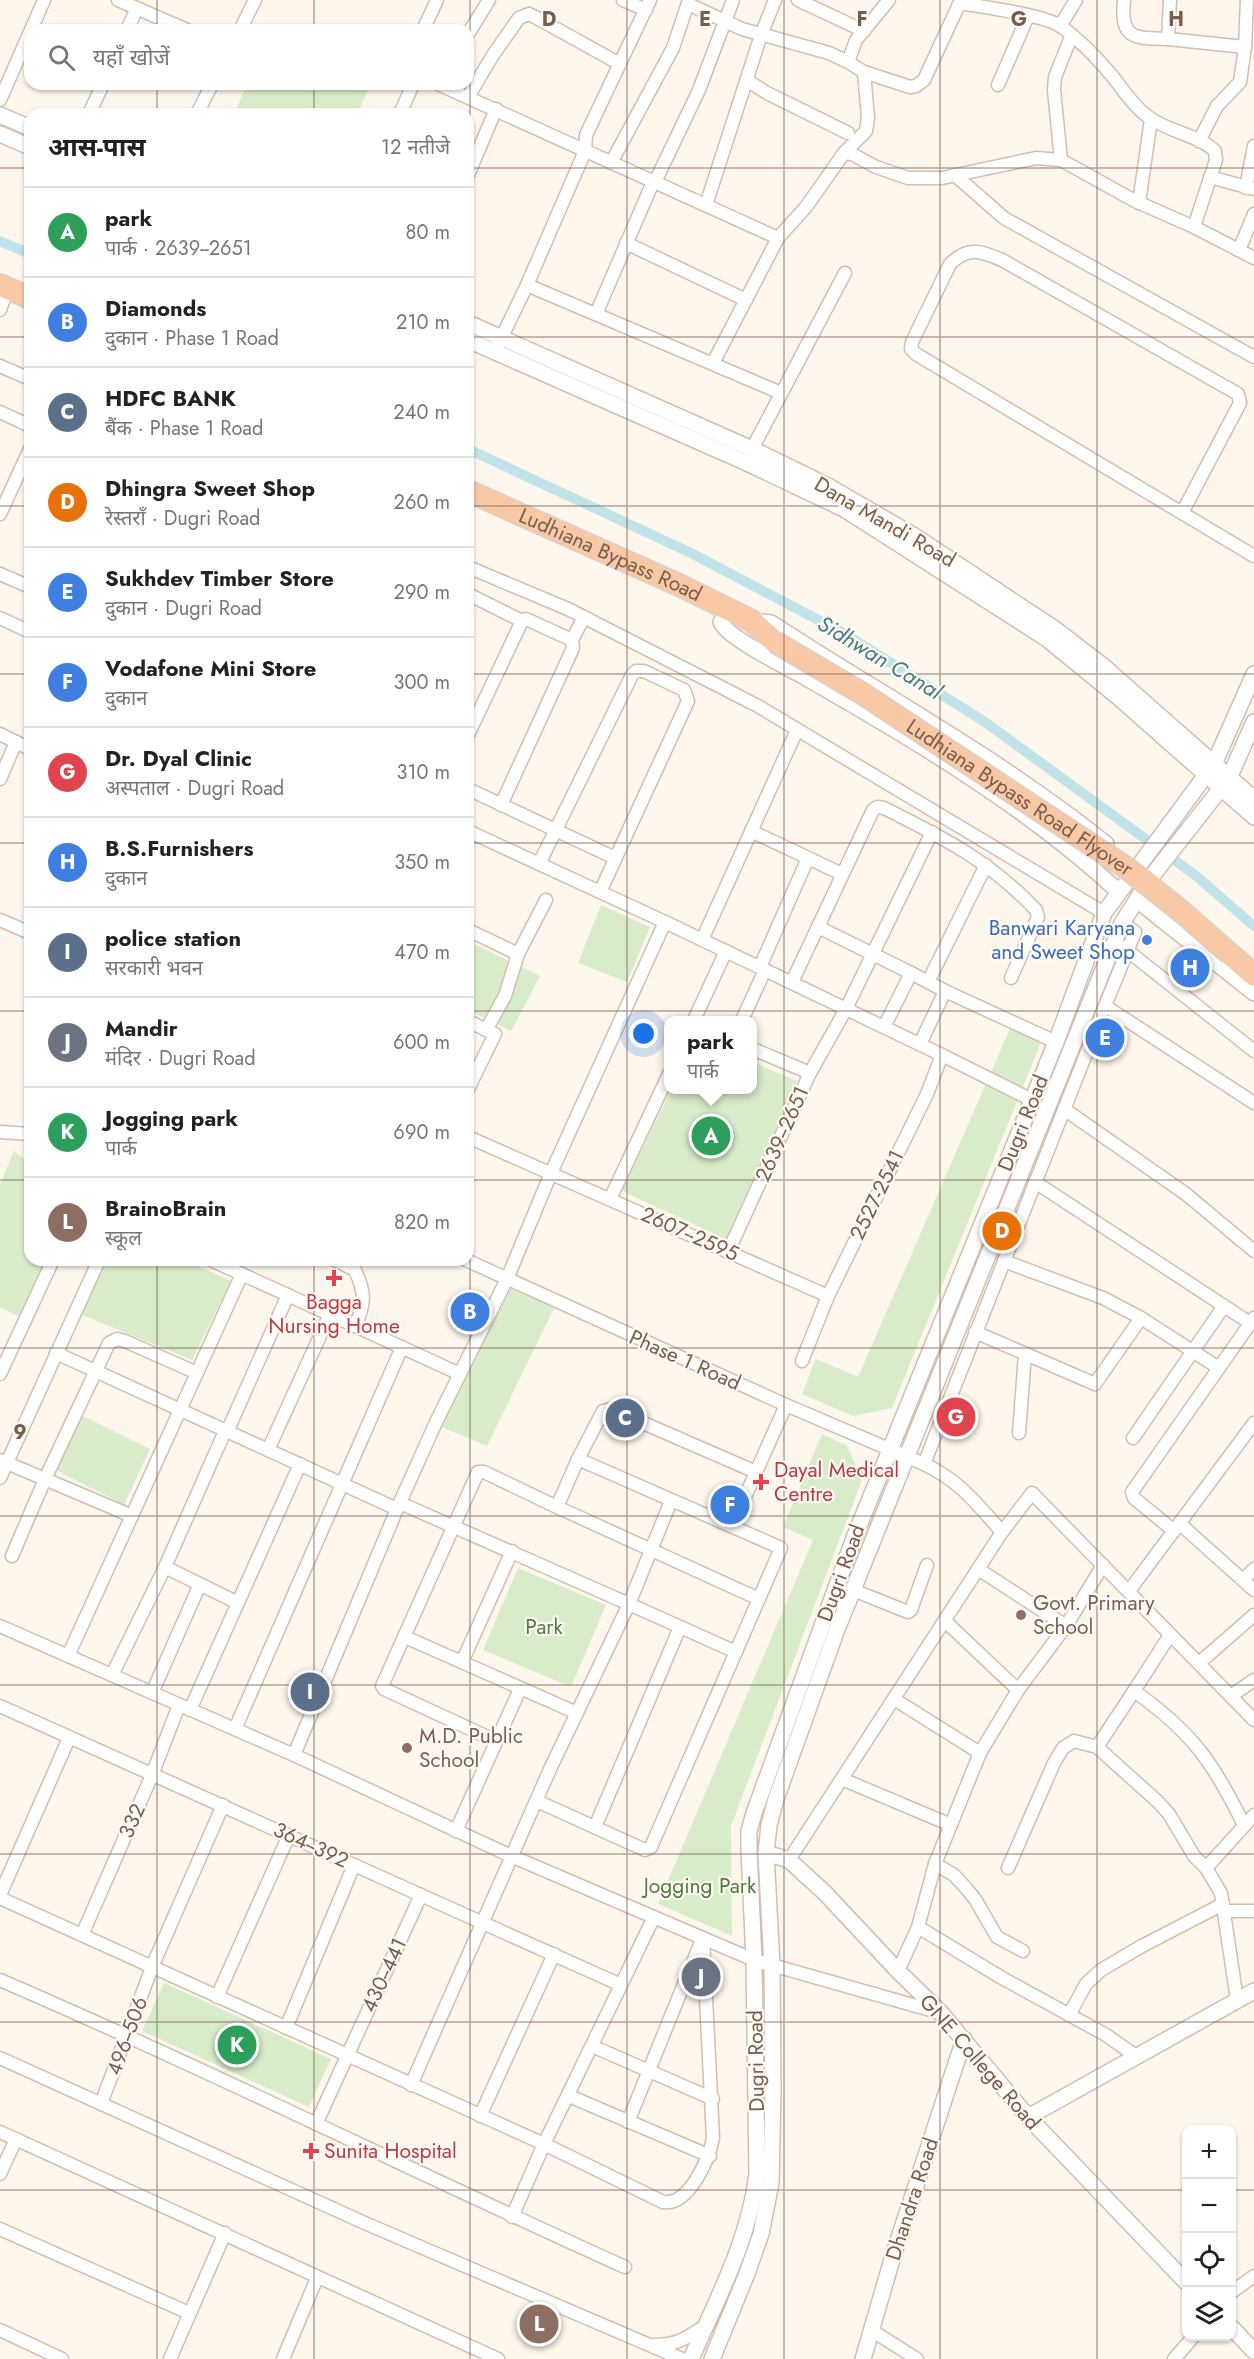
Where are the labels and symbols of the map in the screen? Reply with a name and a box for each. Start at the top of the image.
text: D [542,5,556,34]
text: E [699,5,711,34]
text: F [856,5,868,34]
text: G [1011,5,1027,34]
text: H [1168,5,1184,34]
street label: Dana Mandi Road [809,469,961,575]
street label: Ludhiana Bypass Road [514,501,707,609]
water label: Sidhwan Canal [812,607,949,707]
street label: Ludhiana Bypass Road Flyover [900,712,1140,884]
place label: Banwari Karyana and Sweet Shop [989,913,1135,967]
marker: Banwari Karyana and Sweet Shop [1140,933,1154,947]
pin: H [1170,946,1210,990]
pin: E [1086,1016,1124,1060]
your location [629,1019,658,1048]
street label: Dugri Road [990,1070,1056,1176]
street label: 2639--2651 [748,1081,816,1187]
pin: A [692,1114,730,1158]
street label: 2527-2541 [842,1145,912,1245]
street label: 2607--2595 [636,1199,744,1269]
pin: D [982,1208,1022,1254]
marker: Bagga Nursing Home [325,1269,343,1287]
place label: Bagga Nursing Home [268,1287,400,1341]
pin: B [450,1290,490,1334]
street label: Phase 1 Road [624,1322,746,1398]
pin: G [936,1394,976,1440]
pin: C [606,1396,644,1440]
text: 9 [13,1418,27,1447]
place label: Dayal Medical Centre [774,1455,899,1509]
marker: Dayal Medical Centre [752,1473,770,1491]
pin: F [710,1482,750,1528]
street label: Dugri Road [810,1520,872,1626]
place label: Govt. Primary School [1033,1588,1155,1642]
marker: Govt. Primary School [1014,1608,1028,1622]
park label: Park [525,1612,563,1642]
pin: I [290,1670,330,1714]
place label: M.D. Public School [419,1721,523,1775]
marker: M.D. Public School [400,1741,414,1755]
street label: 332 [111,1799,153,1843]
street label: 364--392 [268,1814,354,1876]
park label: Jogging Park [641,1871,757,1901]
street label: 430--441 [354,1933,414,2017]
pin: J [682,1954,720,2000]
street label: GNE College Road [913,1988,1047,2136]
street label: 496--506 [99,1992,155,2080]
street label: Dugri Road [740,2010,772,2112]
pin: K [218,2022,256,2068]
street label: Dhandra Road [878,2134,946,2264]
place label: Sunita Hospital [324,2136,457,2166]
marker: Sunita Hospital [302,2142,320,2160]
pin: L [520,2302,558,2346]

